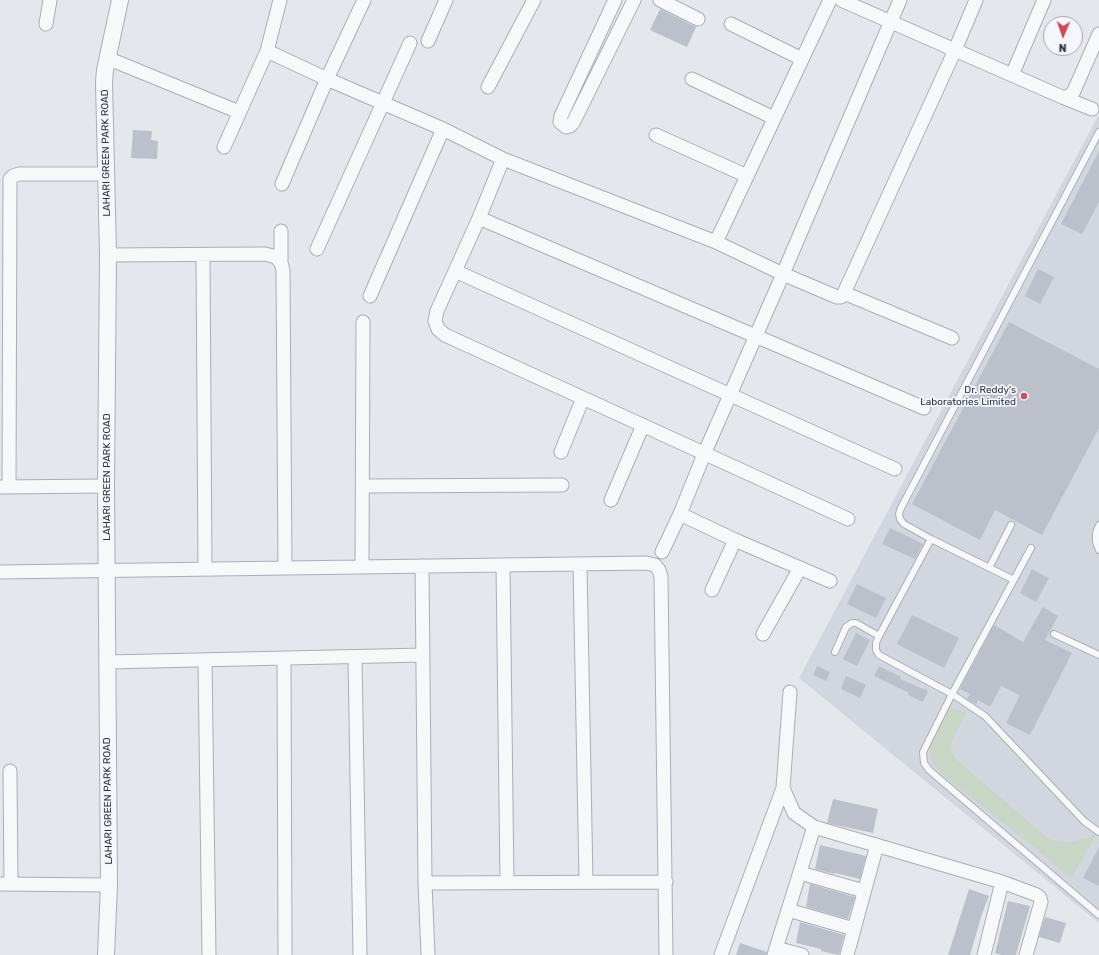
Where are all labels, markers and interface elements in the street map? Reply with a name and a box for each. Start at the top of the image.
north arrow [1043,16,1083,56]
text: N [1058,41,1067,54]
street label: LAHARI GREEN PARK ROAD [99,89,113,217]
place label: Dr. Reddy's Laboratories Limited [920,384,1016,408]
marker: Dr. Reddy's Laboratories Limited [1019,391,1029,401]
street label: LAHARI GREEN PARK ROAD [101,413,113,541]
street label: LAHARI GREEN PARK ROAD [101,737,115,865]

